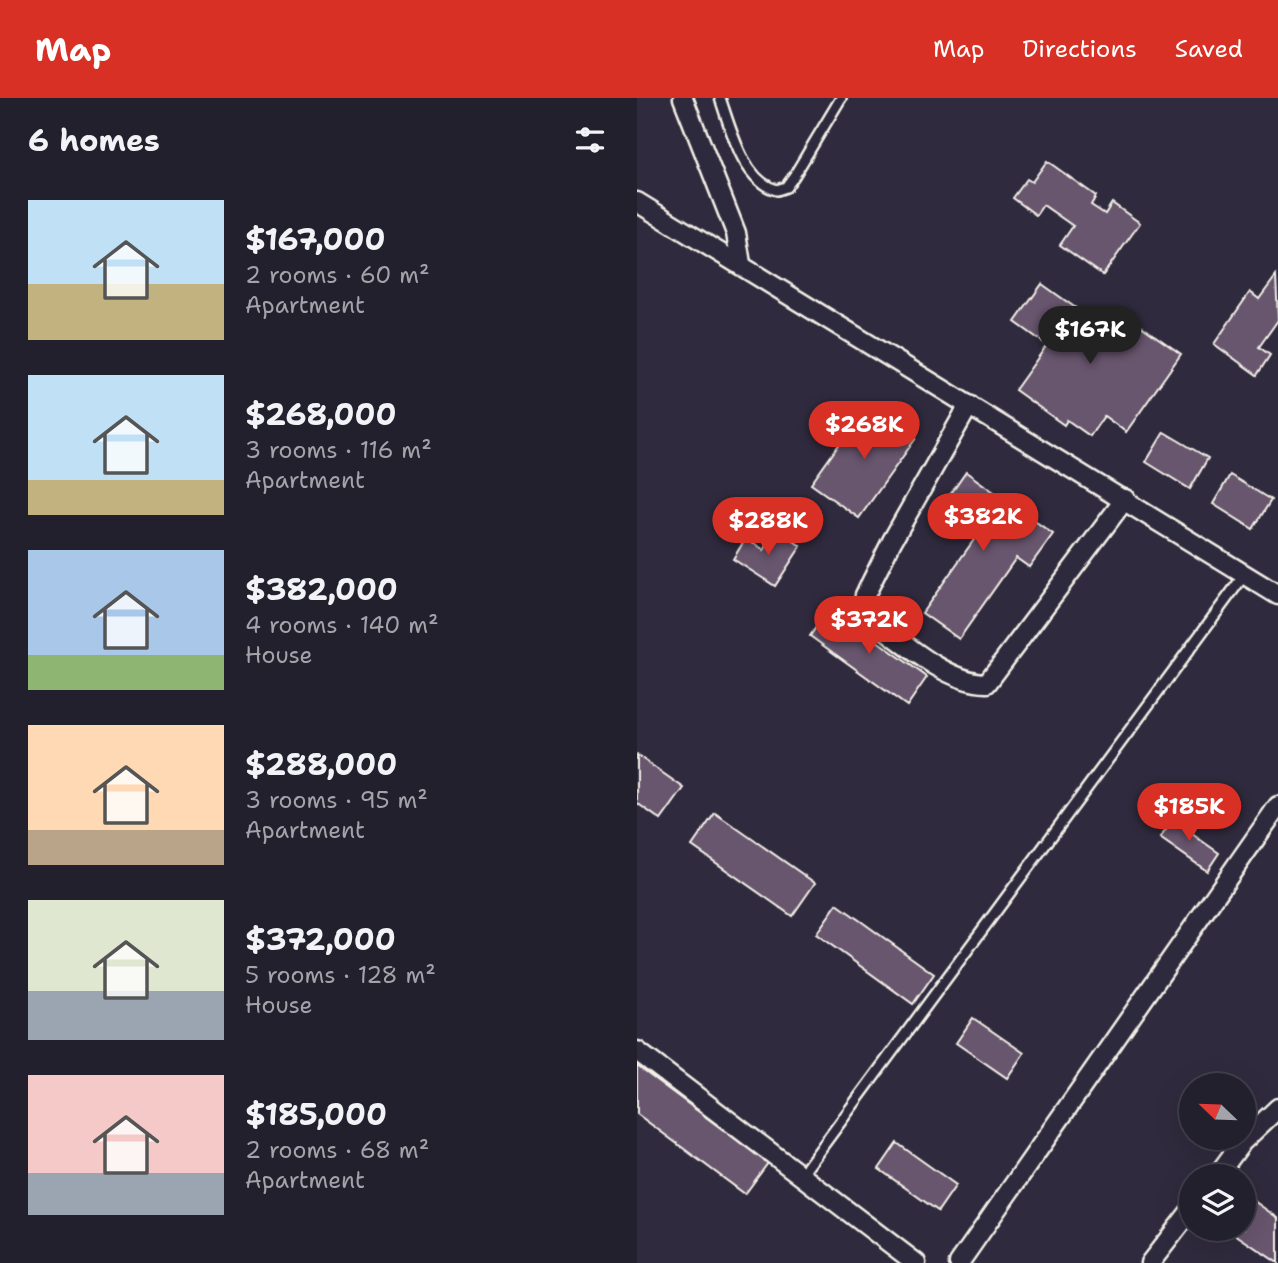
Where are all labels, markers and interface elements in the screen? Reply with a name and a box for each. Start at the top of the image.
text: Map [35,27,111,72]
text: Map [933,33,984,65]
text: Directions [1022,33,1137,65]
text: Saved [1175,33,1243,65]
text: 6 homes [28,120,160,161]
icon: filters [571,121,609,159]
text: $167,000 [245,219,385,260]
icon: home [84,228,168,312]
text: 2 rooms · 60 m² [245,260,430,290]
text: Apartment [245,290,365,320]
pin: $167K [1041,306,1139,366]
text: $167K [1054,314,1126,344]
text: $268,000 [245,394,396,435]
pin: $268K [815,402,913,461]
icon: home [84,403,168,487]
text: $268K [825,409,903,439]
text: 3 rooms · 116 m² [245,435,432,465]
text: Apartment [245,465,365,495]
pin: $382K [934,494,1032,553]
pin: $288K [719,498,817,557]
text: $382K [943,501,1023,531]
text: $288K [728,505,808,535]
text: $382,000 [245,569,398,610]
icon: home [84,578,168,662]
pin: $372K [820,596,918,656]
text: $372K [830,604,908,634]
text: 4 rooms · 140 m² [245,610,439,640]
text: House [245,640,313,670]
text: $288,000 [245,744,397,785]
icon: home [84,753,168,837]
pin: $185K [1140,784,1238,843]
text: 3 rooms · 95 m² [245,785,428,815]
text: $185K [1153,791,1225,821]
text: Apartment [245,815,365,845]
text: $372,000 [245,919,396,960]
icon: home [84,928,168,1012]
text: 5 rooms · 128 m² [245,960,436,990]
text: House [245,990,313,1020]
north arrow [1179,1073,1257,1150]
map controls [1179,1073,1256,1241]
text: $185,000 [245,1094,387,1135]
icon: home [84,1103,168,1187]
text: 2 rooms · 68 m² [245,1135,429,1165]
button: layers [1179,1164,1256,1241]
text: Apartment [245,1165,365,1195]

